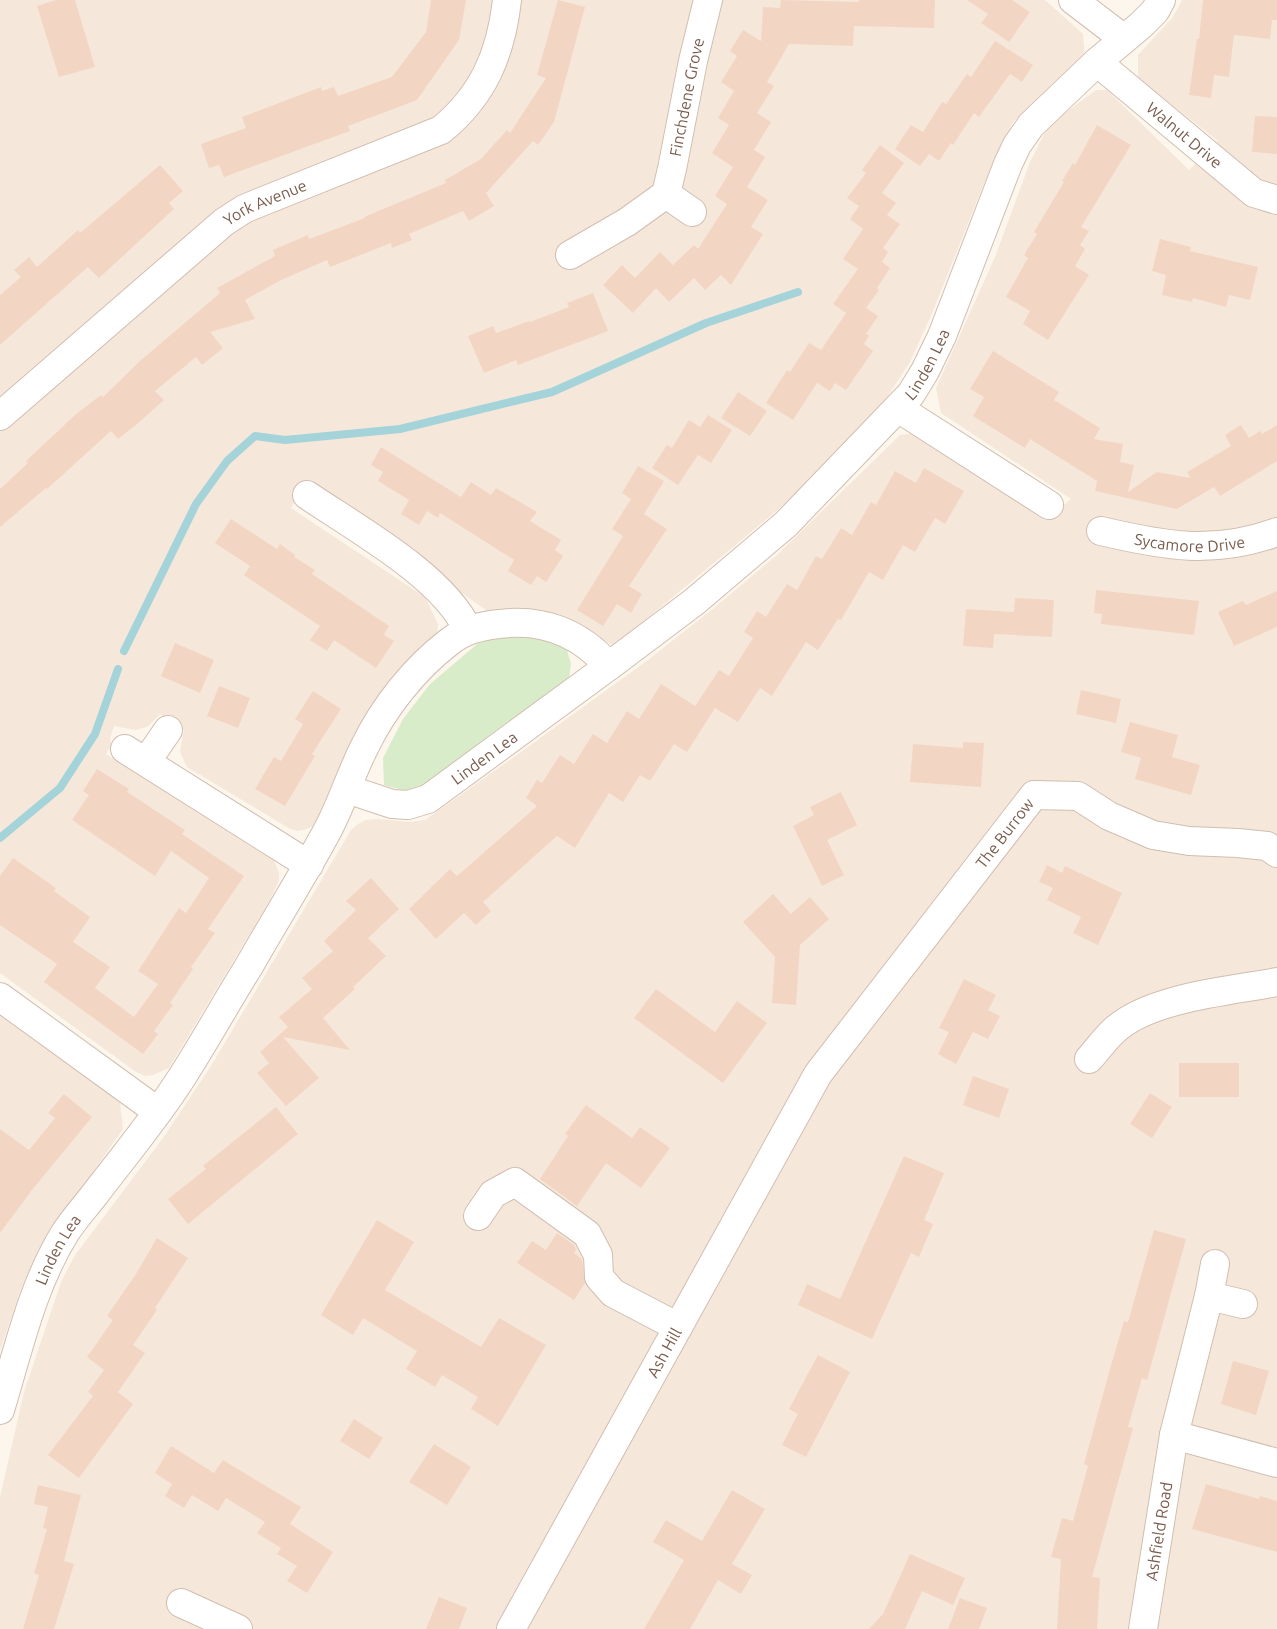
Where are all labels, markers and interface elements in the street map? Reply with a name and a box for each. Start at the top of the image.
street label: Finchdene Grove [666,36,707,158]
street label: Walnut Drive [1143,98,1226,172]
street label: York Avenue [220,176,309,229]
street label: Linden Lea [901,326,953,404]
street label: Sycamore Drive [1133,530,1246,555]
street label: Linden Lea [448,728,521,788]
street label: The Burrow [972,794,1038,872]
street label: Linden Lea [31,1211,84,1287]
street label: Ash Hill [643,1325,685,1380]
street label: Ashfield Road [1142,1481,1175,1582]

